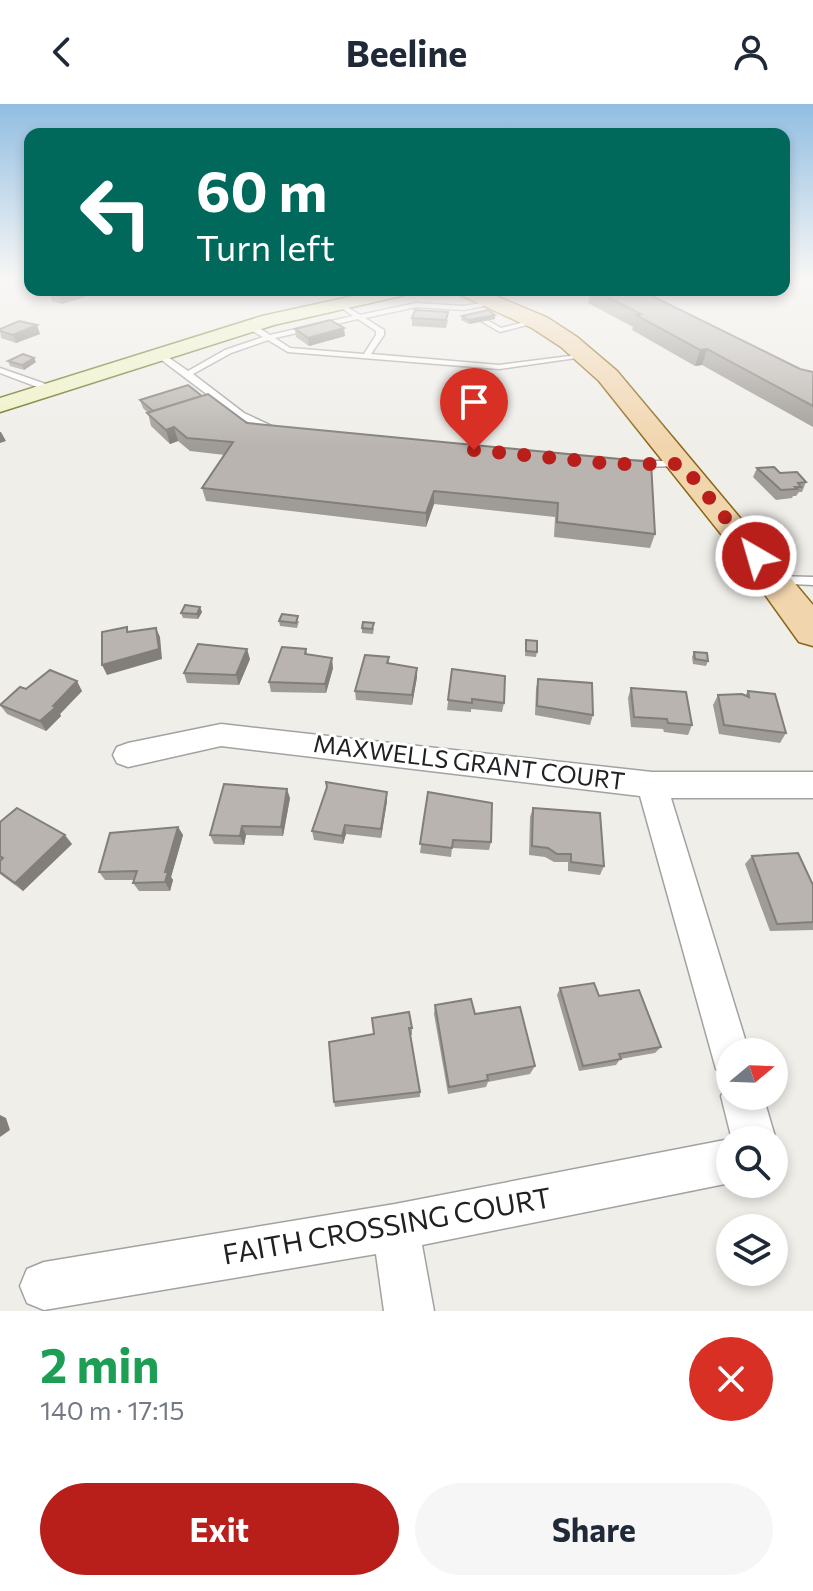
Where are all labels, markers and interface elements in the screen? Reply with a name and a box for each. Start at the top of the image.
icon: back [40,30,84,74]
text: Beeline [346,30,467,74]
icon: person [729,30,773,74]
text: 60 m [196,155,327,224]
icon: left [64,160,168,264]
text: Turn left [196,224,335,268]
pin [440,368,508,450]
icon: arrive [452,380,496,424]
position arrow [714,514,798,598]
street label: MAXWELLS GRANT COURT [312,728,627,795]
north arrow [716,1038,788,1110]
map controls [716,1038,788,1286]
button: search [716,1126,788,1198]
street label: FAITH CROSSING COURT [220,1179,554,1271]
button: layers [716,1214,788,1286]
text: 2 min [40,1334,160,1393]
button: close [689,1337,773,1421]
text: 140 m · 17:15 [40,1394,184,1425]
button: Exit [40,1483,399,1575]
button: Share [415,1483,773,1575]

